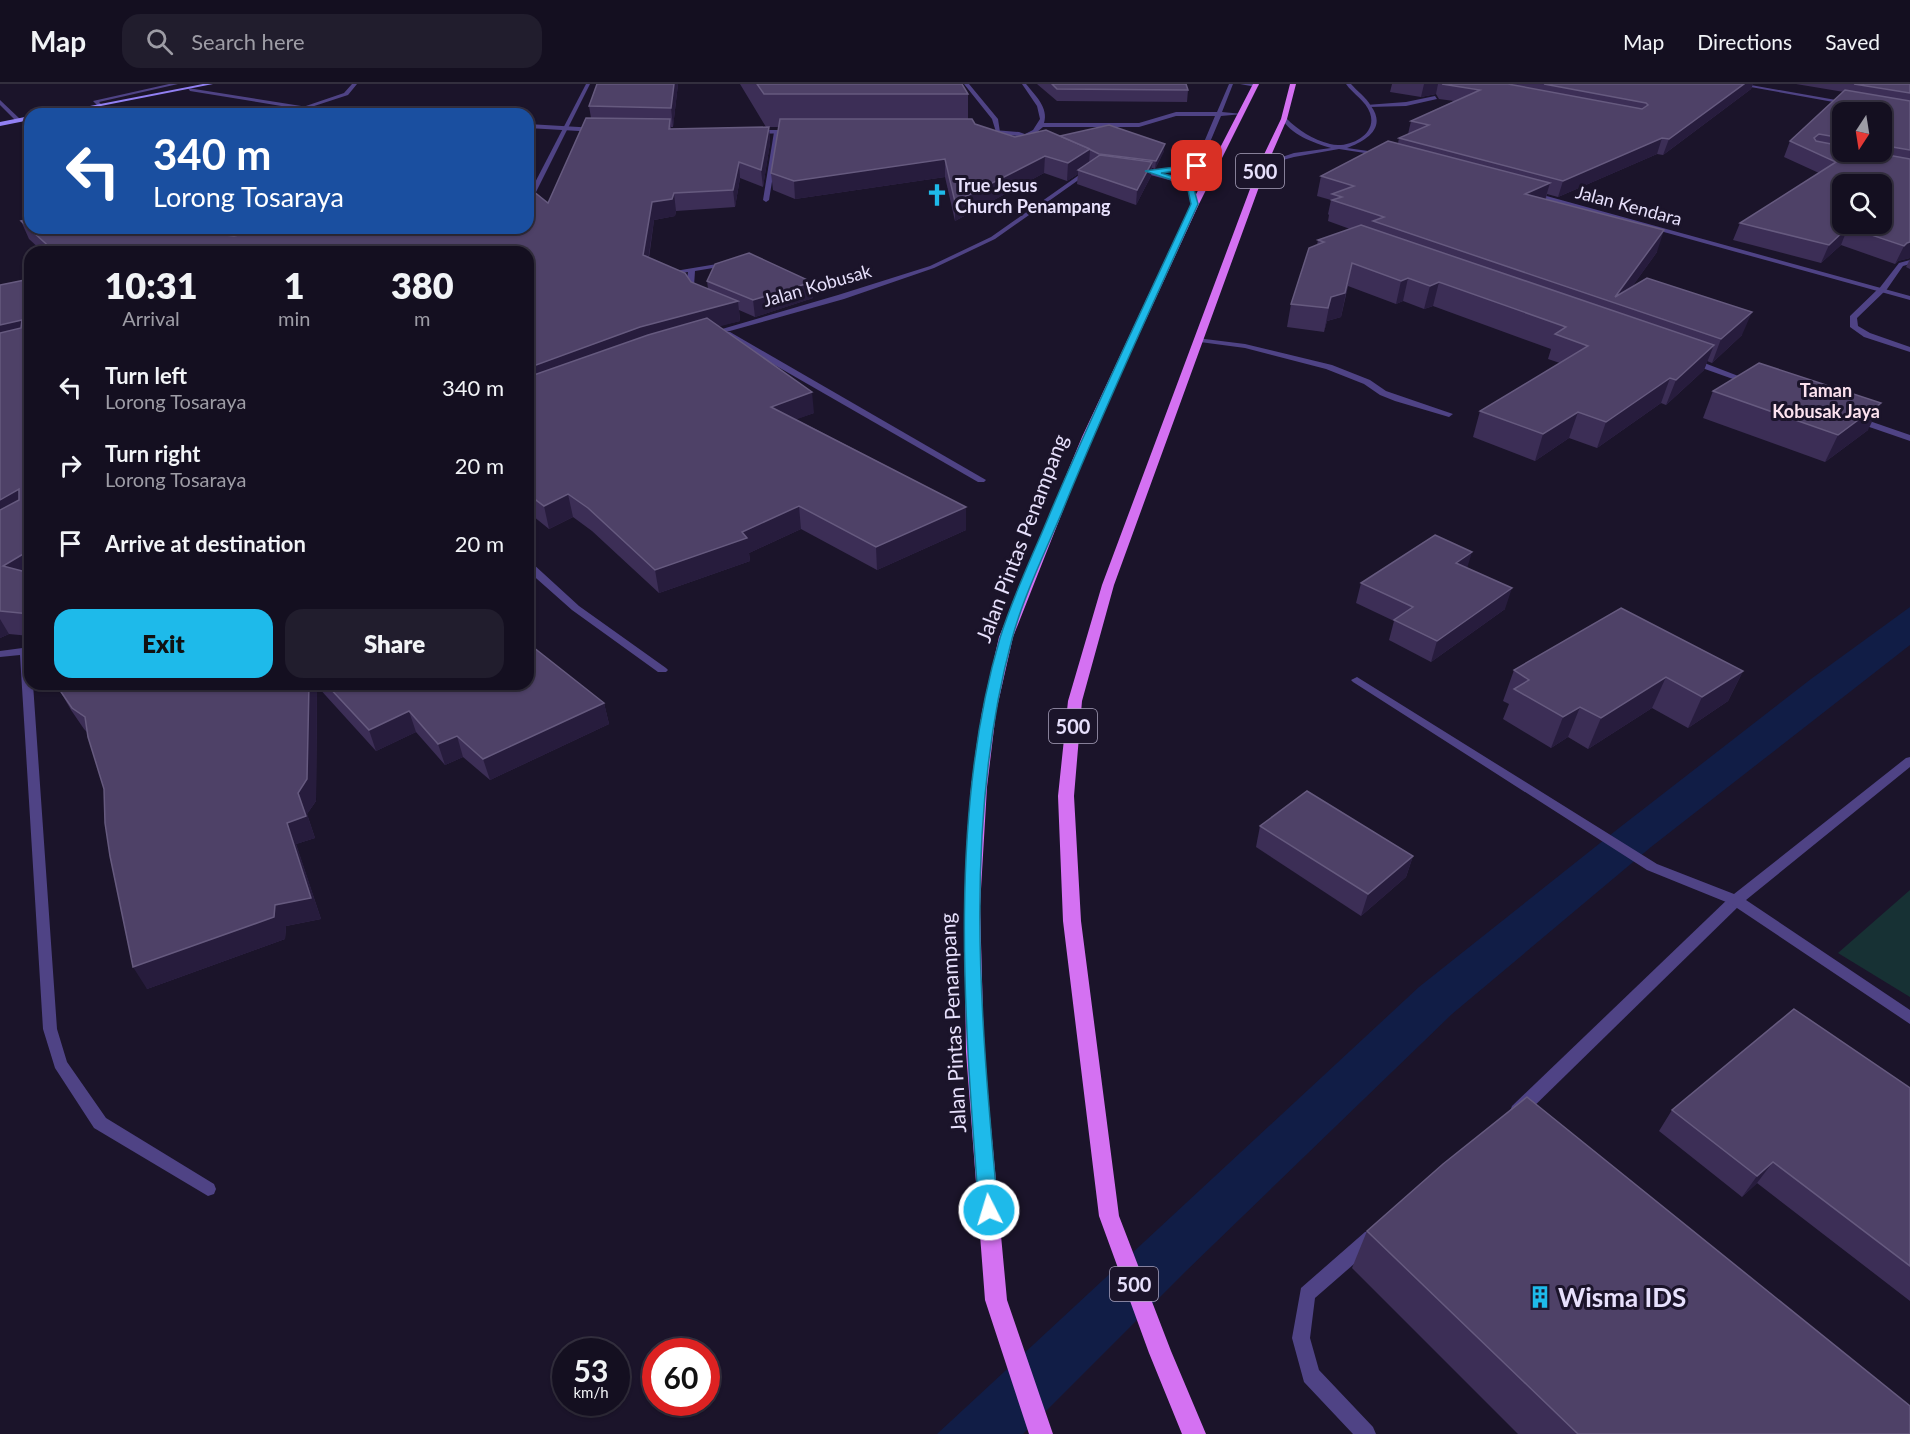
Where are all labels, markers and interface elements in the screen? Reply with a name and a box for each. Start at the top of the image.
search box [122,14,542,68]
text: Map [30,24,86,58]
icon: search [143,25,176,58]
text: Search here [191,28,305,55]
text: Map [1623,29,1664,54]
text: Directions [1697,29,1792,54]
text: Saved [1825,29,1880,54]
north arrow [1832,102,1892,162]
map controls [1832,102,1892,234]
text: 340 m [153,129,271,179]
icon: left [54,132,132,210]
pin [1171,140,1222,191]
icon: arrive [1180,149,1213,182]
road number: 500 [1236,154,1284,188]
place label: True Jesus Church Penampang [955,174,1111,217]
button: search [1832,174,1892,234]
text: Lorong Tosaraya [153,180,344,213]
street label: Jalan Kendara [1573,180,1685,230]
church icon: True Jesus Church Penampang [924,182,950,208]
street label: Jalan Kobusak [760,259,874,311]
text: 10:31 [104,263,198,307]
text: 1 [284,263,305,307]
text: 380 [391,263,454,307]
text: Arrival [122,306,180,330]
text: min [278,306,310,330]
text: m [414,306,430,330]
text: Turn left [105,362,187,389]
icon: left [54,371,87,404]
text: 340 m [442,374,504,401]
district label: Taman Kobusak Jaya [1772,379,1880,422]
text: Lorong Tosaraya [105,389,246,413]
street label: Jalan Pintas Penampang [970,431,1072,645]
text: Turn right [105,440,200,467]
icon: right [54,449,87,482]
text: 20 m [455,452,504,479]
text: Lorong Tosaraya [105,467,246,491]
icon: arrive [54,527,87,560]
text: Arrive at destination [105,530,306,557]
text: 20 m [455,530,504,557]
button: Exit [54,609,273,678]
button: Share [285,609,504,678]
road number: 500 [1049,709,1097,743]
street label: Jalan Pintas Penampang [934,912,970,1134]
position arrow [957,1178,1021,1242]
road number: 500 [1110,1267,1158,1301]
place label: Wisma IDS [1558,1281,1686,1313]
building icon: Wisma IDS [1527,1284,1553,1310]
speed limit sign: 60 [642,1338,720,1416]
text: 53 [574,1352,608,1388]
text: km/h [573,1383,609,1401]

